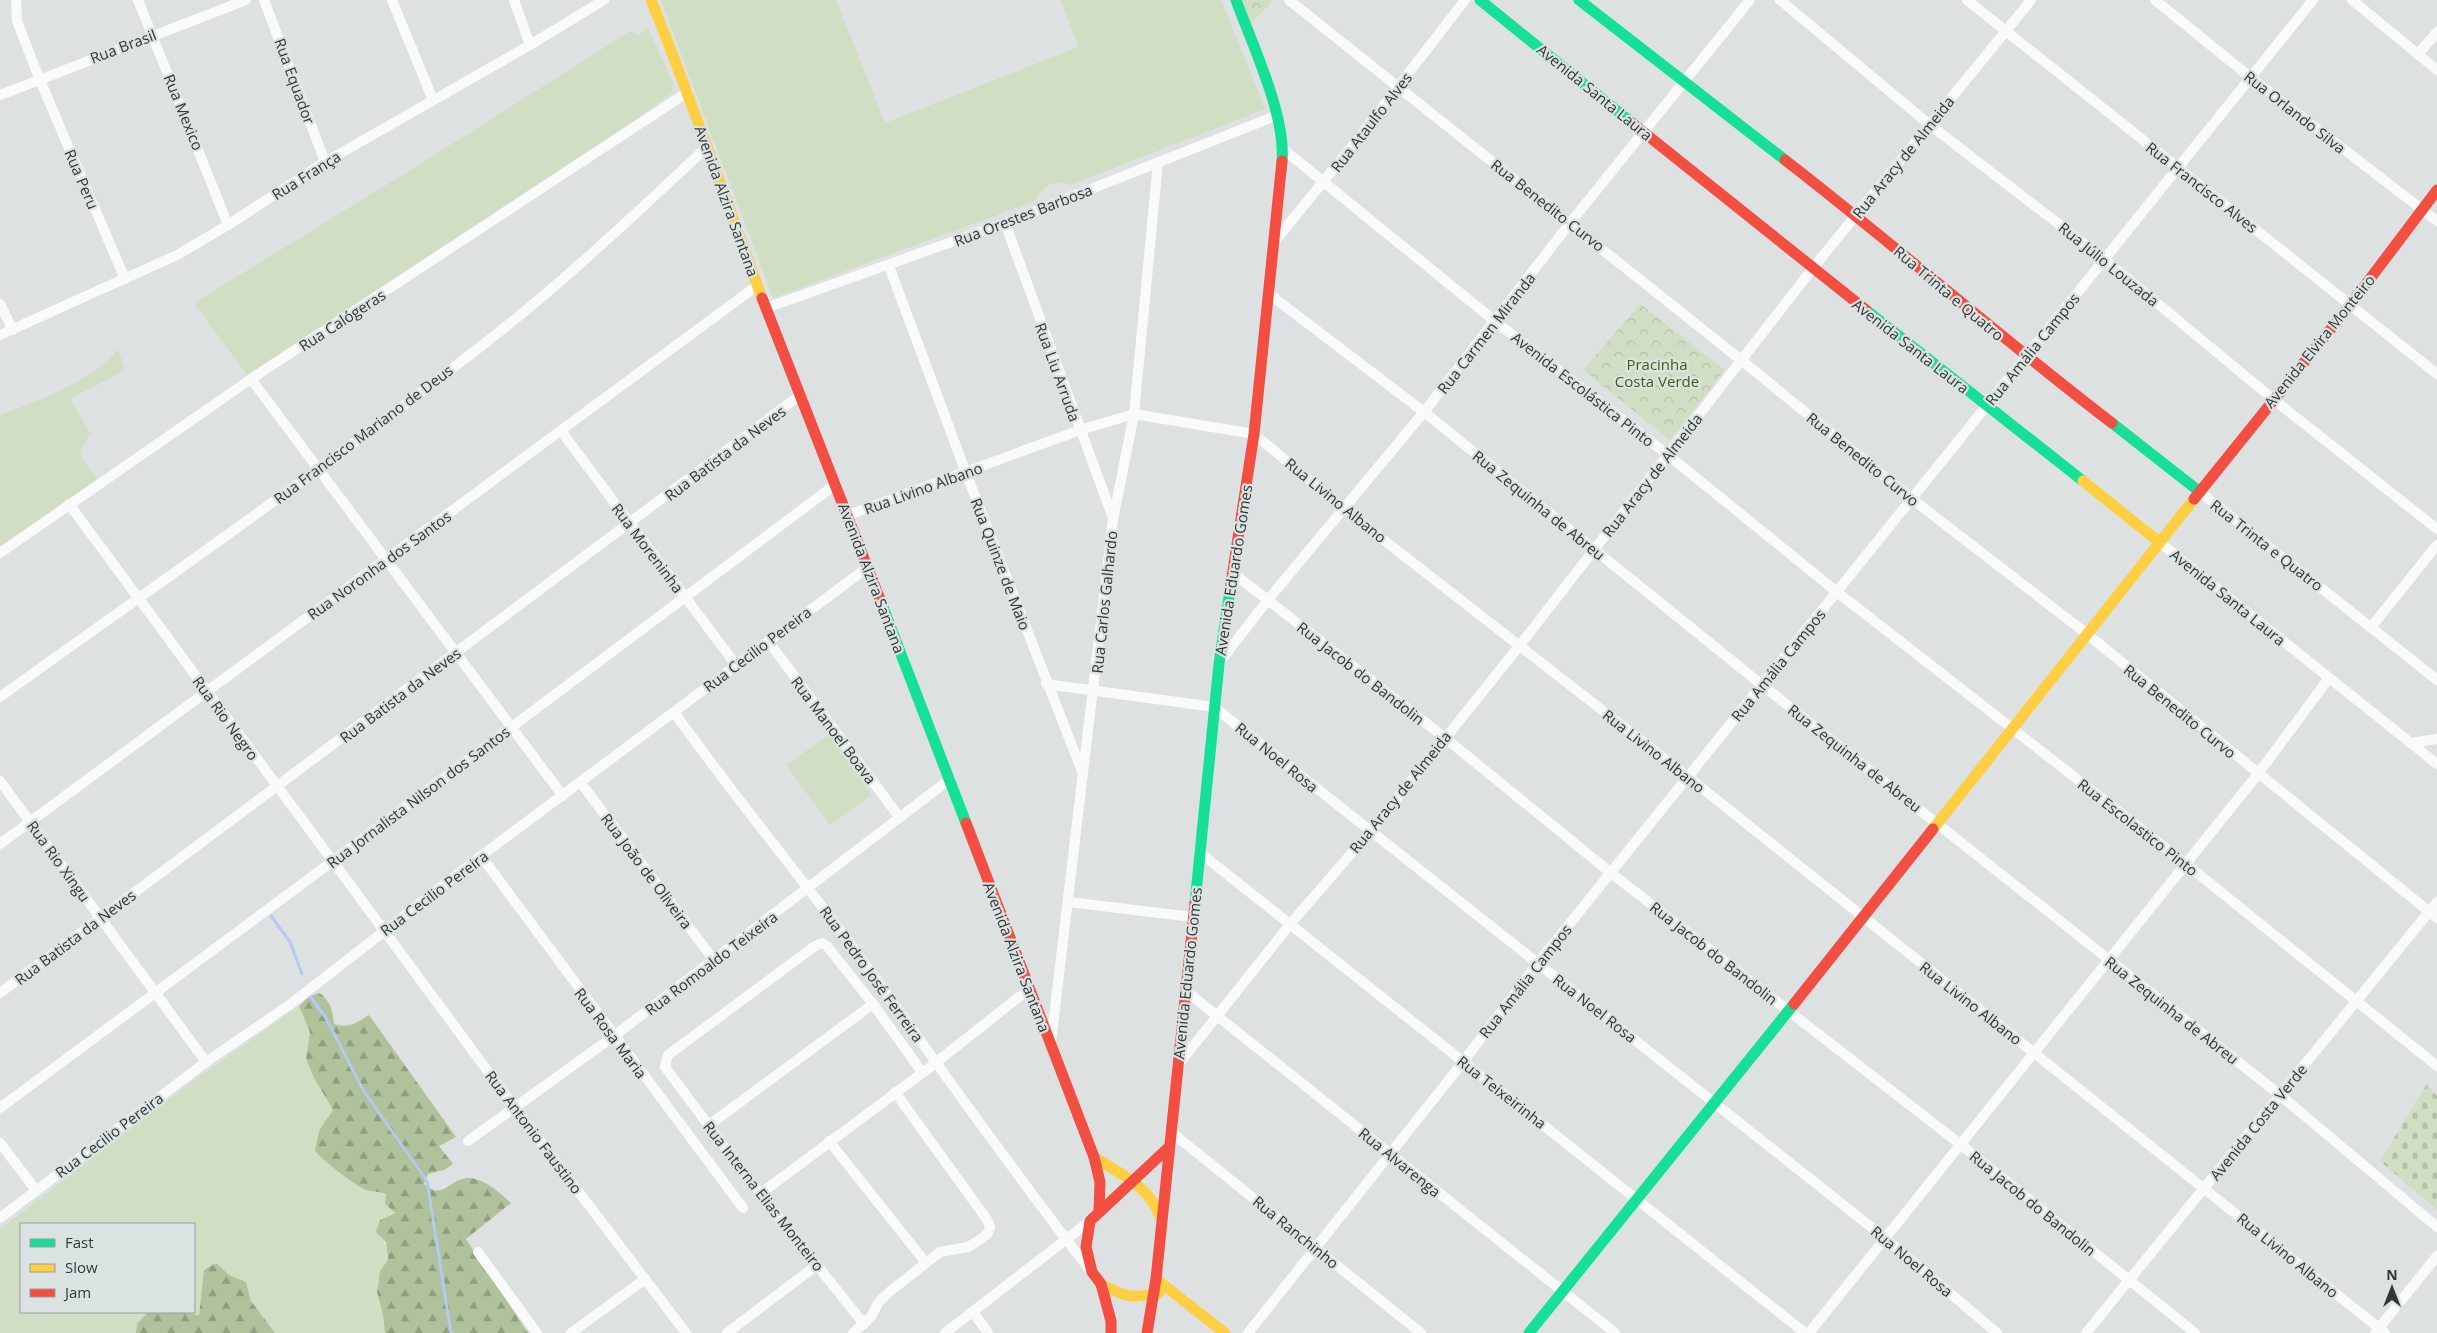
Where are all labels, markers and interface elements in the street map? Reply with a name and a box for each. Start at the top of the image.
street label: Rua Brasil [87,24,159,68]
street label: Rua Equador [270,35,320,127]
street label: Avenida Santa Laura [1533,39,1657,145]
street label: Rua Orlando Silva [2240,66,2350,158]
street label: Rua Ataulfo Alves [1326,68,1416,176]
street label: Rua Mexico [160,71,208,153]
street label: Rua Aracy de Almeida [1848,92,1958,222]
street label: Avenida Alzira Santana [690,123,764,279]
street label: Rua Francisco Alves [2142,137,2262,237]
street label: Rua Peru [60,146,104,212]
street label: Rua França [268,146,344,204]
street label: Rua Benedito Curvo [1487,154,1609,256]
street label: Rua Orestes Barbosa [951,179,1095,251]
street label: Rua Júlio Louzada [2055,217,2163,311]
street label: Rua Trinta e Quatro [1890,241,2008,345]
street label: Rua Carmen Miranda [1432,268,1540,398]
street label: Avenida Elvira Monteiro [2259,270,2379,412]
street label: Rua Calógeras [295,285,389,355]
street label: Rua Amália Campos [1980,289,2084,409]
street label: Avenida Santa Laura [1849,294,1973,398]
street label: Rua Liu Arruda [1031,320,1085,424]
street label: Avenida Escolástica Pinto [1508,327,1658,451]
park label: Pracinha Costa Verde [1615,354,1699,391]
street label: Rua Francisco Mariano de Deus [269,360,457,508]
street label: Rua Batista da Neves [660,401,790,505]
street label: Rua Benedito Curvo [1803,408,1923,510]
street label: Rua Aracy de Almeida [1597,409,1707,541]
street label: Rua Zequinha de Abreu [1469,445,1609,565]
street label: Rua Livino Albano [1281,453,1391,547]
street label: Rua Livino Albano [861,457,985,519]
street label: Avenida Eduardo Gomes [1210,483,1256,657]
street label: Rua Quinze de Maio [967,495,1035,633]
street label: Rua Trinta e Quatro [2207,495,2327,595]
street label: Rua Moreninha [608,499,688,597]
street label: Avenida Alzira Santana [834,500,910,656]
street label: Rua Noronha dos Santos [303,506,455,624]
street label: Rua Carlos Galhardo [1087,530,1121,674]
street label: Avenida Santa Laura [2166,544,2290,650]
street label: Rua Cecilio Pereira [699,602,815,696]
street label: Rua Amália Campos [1726,605,1830,725]
street label: Rua Jacob do Bandolin [1293,617,1429,729]
street label: Rua Batista da Neves [335,643,465,747]
street label: Rua Benedito Curvo [2120,660,2240,762]
street label: Rua Rio Negro [189,672,263,764]
street label: Rua Manoel Boava [787,672,881,788]
street label: Rua Zequinha de Abreu [1784,700,1926,816]
street label: Rua Livino Albano [1599,705,1709,797]
street label: Rua Noel Rosa [1232,717,1322,797]
street label: Rua Jornalista Nilson dos Santos [322,721,514,873]
street label: Rua Aracy de Almeida [1345,727,1455,857]
street label: Rua Escolastico Pinto [2074,774,2202,880]
street label: Rua João de Oliveira [597,809,697,933]
street label: Rua Rio Xingu [23,816,95,906]
street label: Rua Cecilio Pereira [376,846,492,940]
street label: Avenida Alzira Santana [979,879,1055,1035]
street label: Rua Batista da Neves [10,885,140,989]
street label: Avenida Eduardo Gomes [1168,886,1206,1060]
street label: Rua Jacob do Bandolin [1646,897,1782,1009]
street label: Rua Pedro José Ferreira [816,902,928,1046]
street label: Rua Romoaldo Teixeira [641,907,781,1019]
street label: Rua Amália Campos [1474,920,1576,1042]
street label: Rua Zequinha de Abreu [2101,952,2243,1068]
street label: Rua Livino Albano [1916,957,2026,1049]
street label: Rua Noel Rosa [1549,969,1641,1047]
street label: Rua Rosa Maria [570,984,652,1082]
street label: Rua Teixeirinha [1453,1051,1551,1133]
street label: Avenida Costa Verde [2205,1060,2311,1184]
street label: Rua Antonio Faustino [481,1066,587,1198]
street label: Rua Cecilio Pereira [51,1088,167,1182]
street label: Rua Interna Elias Monteiro [699,1117,829,1275]
street label: Rua Alvarenga [1355,1123,1445,1201]
street label: Rua Jacob do Bandolin [1966,1146,2100,1260]
street label: Rua Ranchinho [1249,1191,1343,1273]
street label: Rua Livino Albano [2233,1208,2343,1302]
street label: Rua Noel Rosa [1867,1221,1957,1301]
legend [20,1223,195,1313]
text: Fast [65,1232,94,1252]
text: Slow [65,1257,98,1277]
north arrow [2367,1263,2417,1313]
text: N [2386,1265,2398,1284]
text: Jam [63,1282,91,1302]

